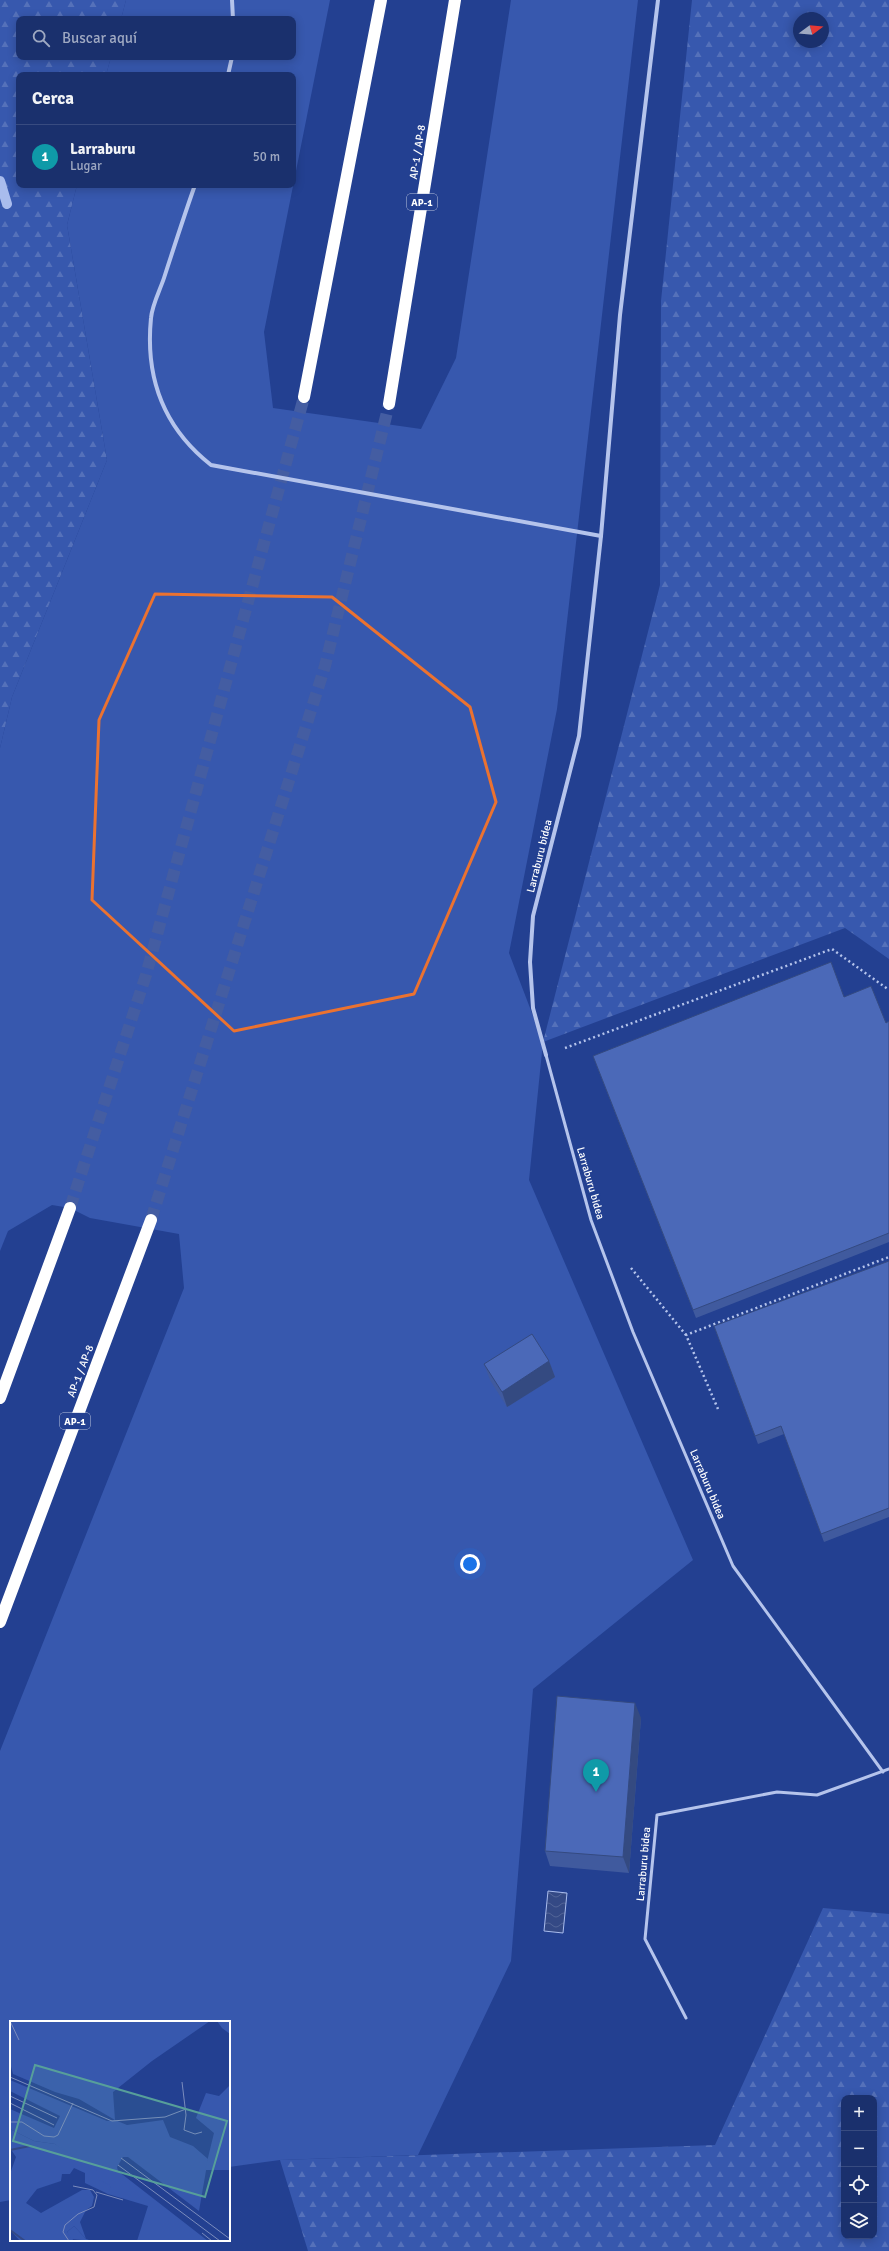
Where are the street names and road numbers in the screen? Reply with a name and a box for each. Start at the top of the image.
street label: AP-1 / AP-8 [407,124,428,180]
road number: AP-1 [407,194,437,210]
street label: Larraburu bidea [524,818,555,894]
street label: Larraburu bidea [574,1145,607,1221]
street label: AP-1 / AP-8 [65,1343,96,1399]
road number: AP-1 [60,1413,90,1429]
street label: Larraburu bidea [687,1447,728,1522]
street label: Larraburu bidea [634,1826,653,1902]

